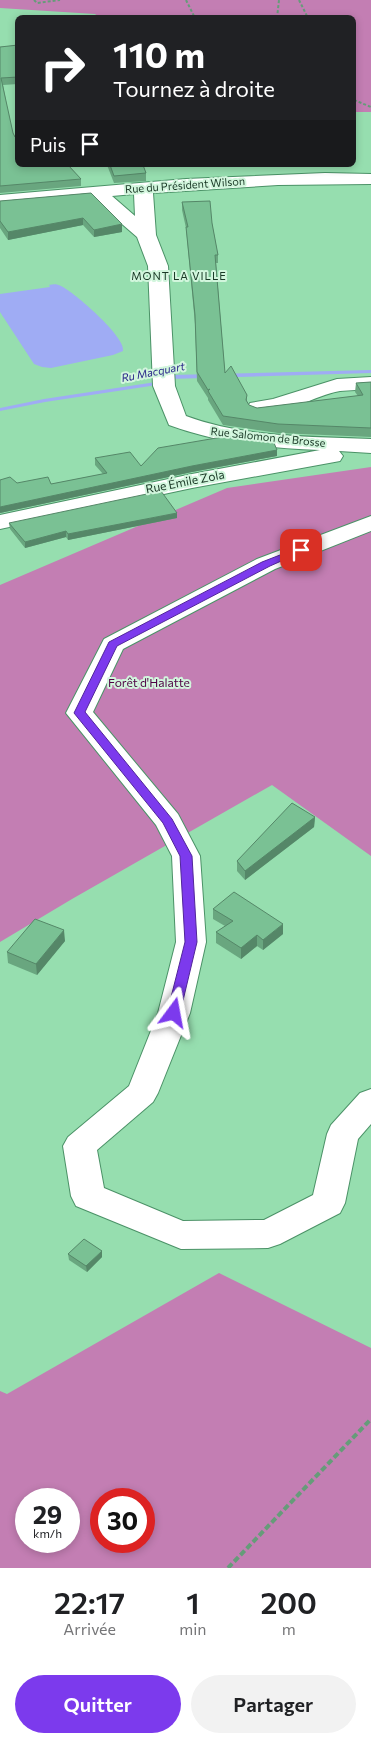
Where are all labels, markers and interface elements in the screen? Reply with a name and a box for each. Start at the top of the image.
text: 110 m [113,32,205,75]
icon: right [30,35,95,100]
text: Tournez à droite [113,75,275,102]
icon: arrive [76,130,104,158]
text: Puis [30,133,66,156]
street label: Rue du Président Wilson [124,174,246,195]
district label: MONT LA VILLE [131,269,227,282]
water label: Ru Macquart [120,359,186,384]
street label: Rue Salomon de Brosse [210,424,326,449]
street label: Rue Émile Zola [144,466,226,496]
pin [280,529,322,571]
icon: arrive [287,536,315,564]
park label: Forêt d'Halatte [108,675,190,689]
position arrow [147,986,199,1038]
speed limit sign: 30 [90,1488,155,1553]
text: 29 [33,1499,62,1529]
text: km/h [33,1526,62,1540]
text: 22:17 [54,1583,125,1620]
text: 1 [186,1583,200,1620]
text: 200 [261,1583,317,1620]
text: Arrivée [63,1619,116,1638]
text: min [179,1619,206,1638]
text: m [282,1619,296,1638]
button: Quitter [15,1675,181,1733]
button: Partager [191,1675,356,1733]

